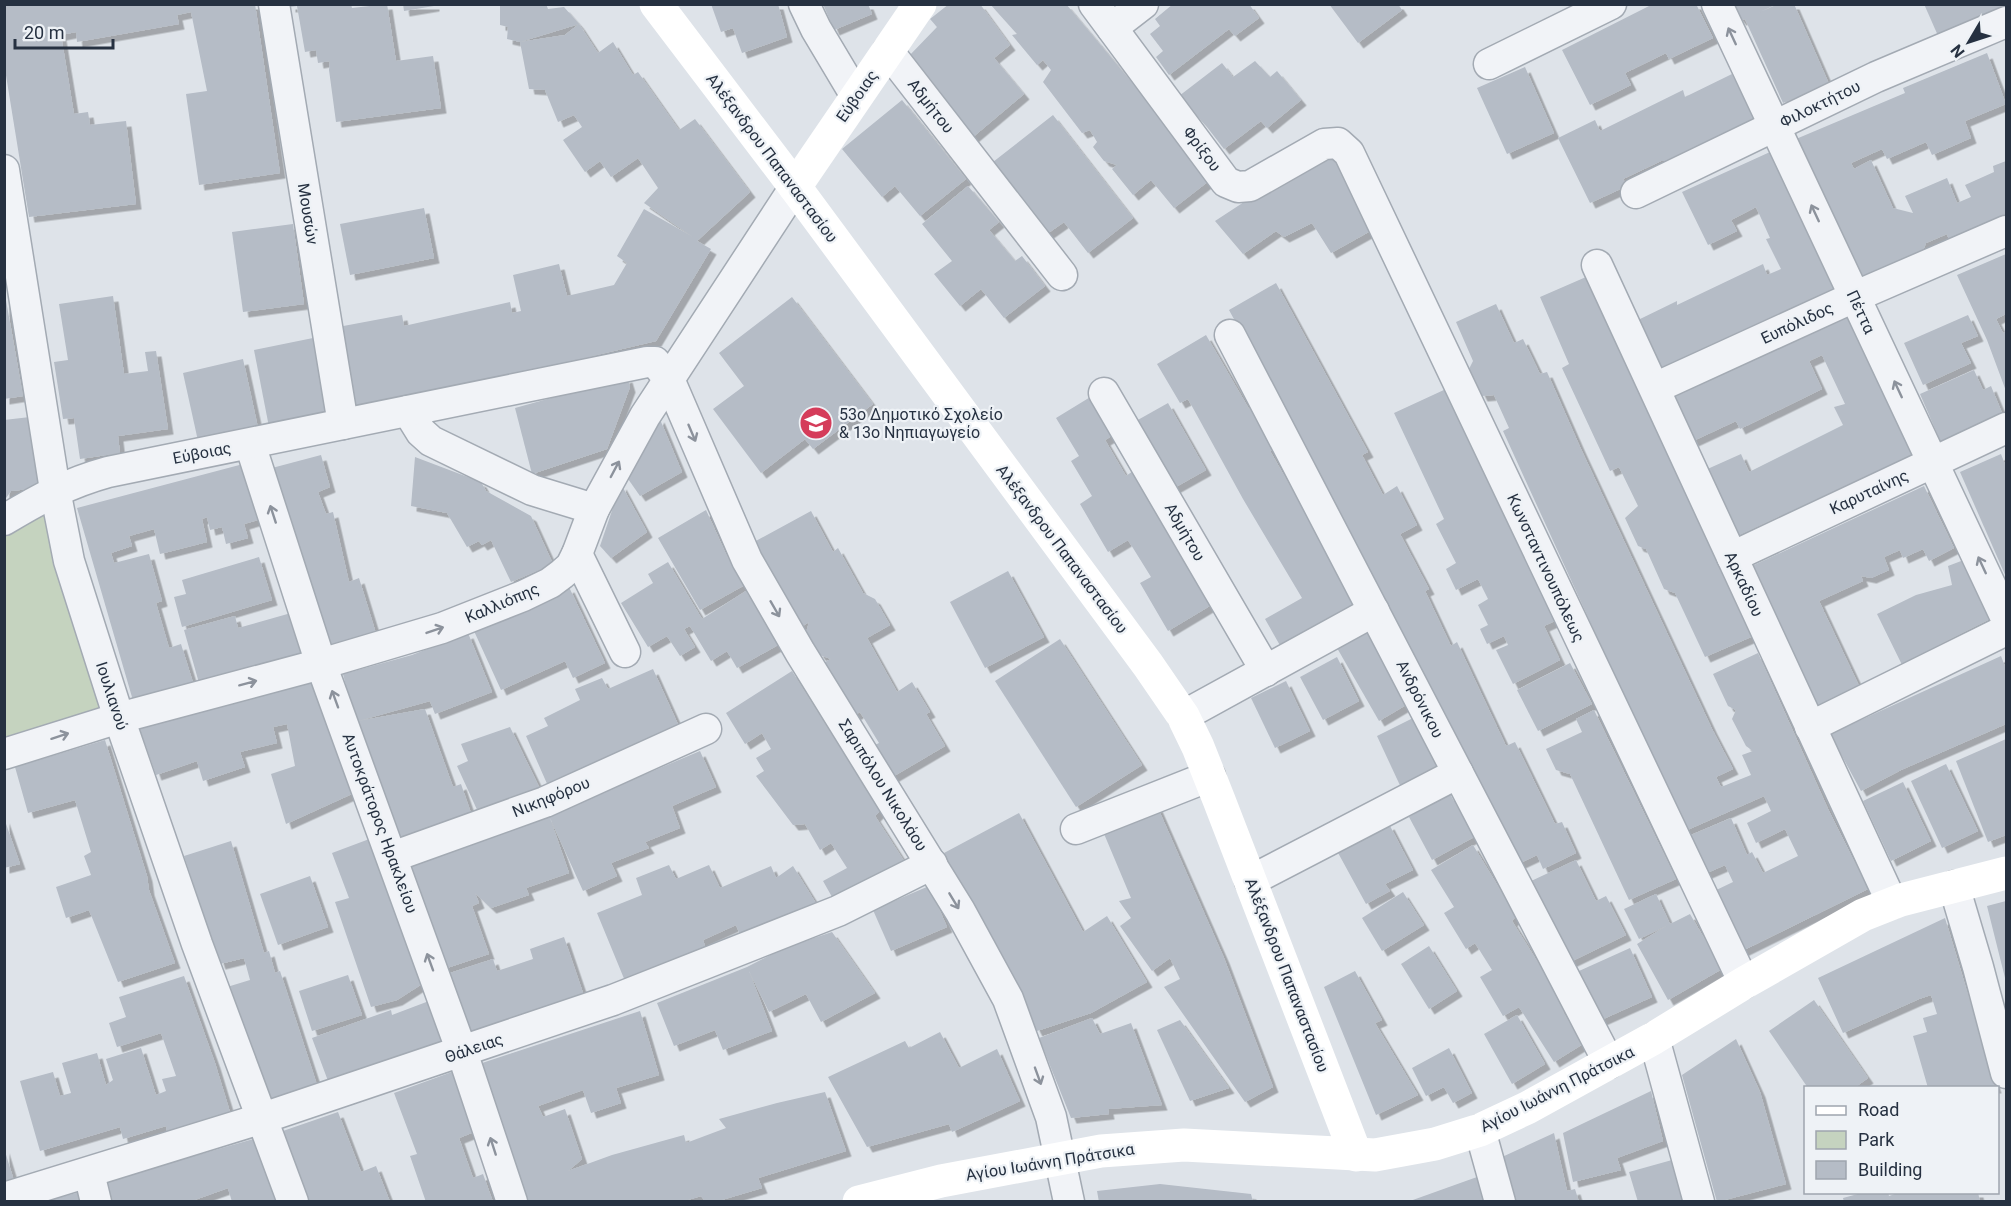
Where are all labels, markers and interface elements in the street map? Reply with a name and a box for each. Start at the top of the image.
scale bar [15,12,112,50]
north arrow [1939,12,1999,72]
text: 20 m [24,22,64,43]
one-way arrow [1725,28,1737,46]
text: N [1947,41,1969,61]
street label: Εύβοιας [832,66,882,126]
street label: Αλέξανδρου Παπαναστασίου [702,70,842,246]
street label: Αδμήτου [904,75,958,137]
street label: Φιλοκτήτου [1777,76,1863,132]
street label: Φρίξου [1179,123,1225,175]
street label: Μουσών [294,182,322,246]
one-way arrow [1808,204,1820,222]
street label: Πέττα [1843,287,1879,337]
street label: Ευπόλιδος [1758,298,1836,348]
one-way arrow [1892,381,1904,399]
school or university icon: 53ο Δημοτικό Σχολείο & 13ο Νηπιαγωγείο [798,405,834,441]
place label: 53ο Δημοτικό Σχολείο & 13ο Νηπιαγωγείο [839,405,1003,442]
one-way arrow [687,423,698,441]
street label: Εύβοιας [171,438,233,468]
one-way arrow [610,460,621,478]
street label: Αλέξανδρου Παπαναστασίου [992,461,1132,637]
street label: Καρυταίνης [1827,466,1911,518]
street label: Κωνσταντινουπόλεως [1503,491,1589,645]
street label: Αδμήτου [1161,500,1209,564]
one-way arrow [267,505,278,524]
street label: Αρκαδίου [1721,548,1767,620]
one-way arrow [1975,557,1987,575]
street label: Καλλιόπης [462,579,542,627]
one-way arrow [769,600,781,617]
one-way arrow [426,624,445,635]
street label: Ανδρόνικου [1392,657,1448,741]
street label: Ιουλιανού [92,659,132,733]
one-way arrow [238,677,257,689]
one-way arrow [328,690,339,709]
street label: Σαριπόλου Νικολάου [835,715,931,855]
one-way arrow [50,730,69,741]
street label: Αυτοκράτορος Ηρακλείου [339,730,421,916]
street label: Νικηφόρου [509,773,593,821]
street label: Αλέξανδρου Παπαναστασίου [1241,875,1333,1075]
one-way arrow [948,892,960,909]
one-way arrow [423,953,434,971]
street label: Θάλειας [442,1029,506,1067]
street label: Αγίου Ιωάννη Πράτσικα [1477,1042,1637,1136]
one-way arrow [1033,1066,1044,1085]
legend [1804,1086,1999,1194]
text: Road [1858,1099,1899,1120]
text: Park [1858,1129,1895,1150]
one-way arrow [487,1137,498,1156]
street label: Αγίου Ιωάννη Πράτσικα [965,1139,1135,1185]
text: Building [1858,1159,1922,1180]

